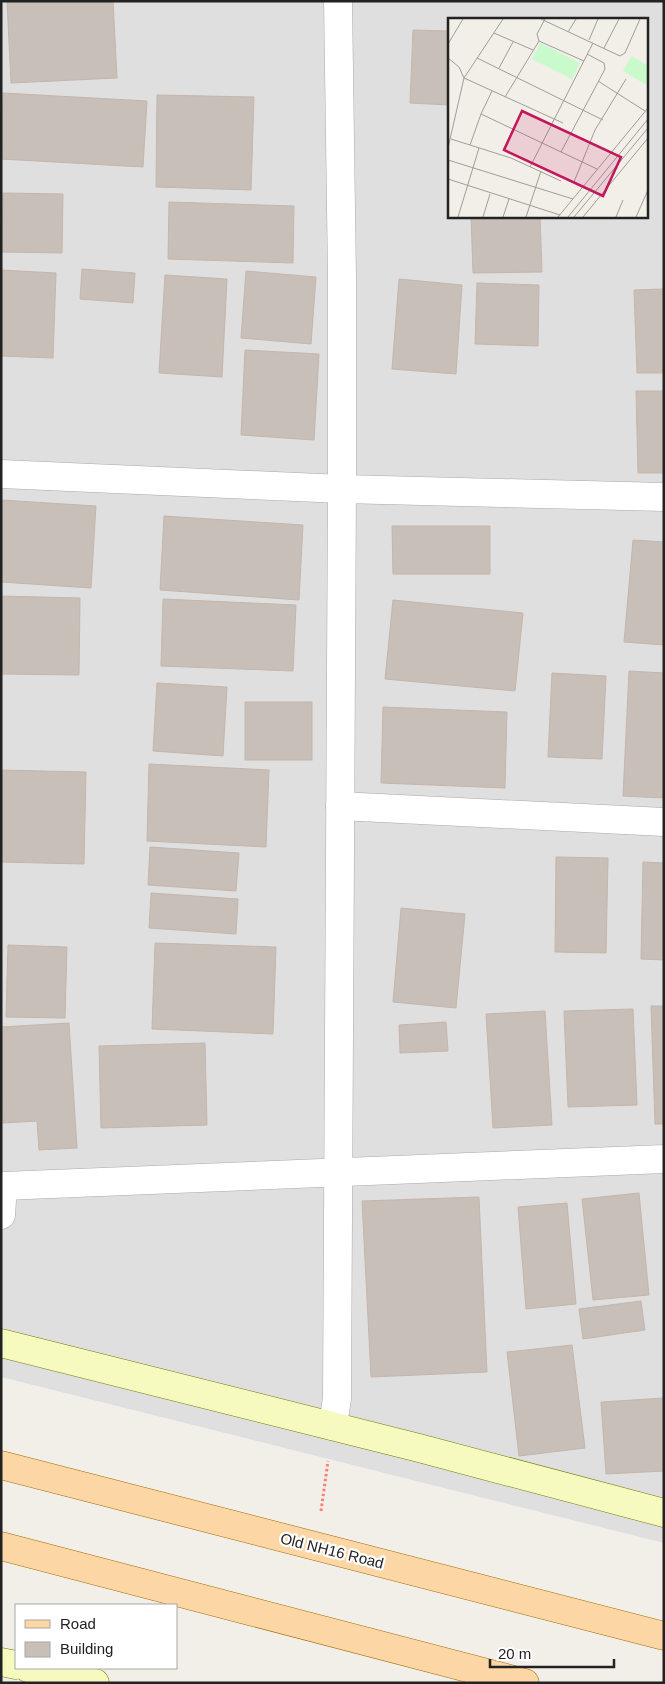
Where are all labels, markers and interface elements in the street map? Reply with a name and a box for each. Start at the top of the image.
inset map [448,18,648,218]
street label: Old NH16 Road [279,1529,386,1572]
legend [15,1604,178,1669]
text: Road [60,1615,96,1632]
scale bar [490,1636,614,1668]
text: Building [60,1640,113,1657]
text: 20 m [498,1645,531,1662]

